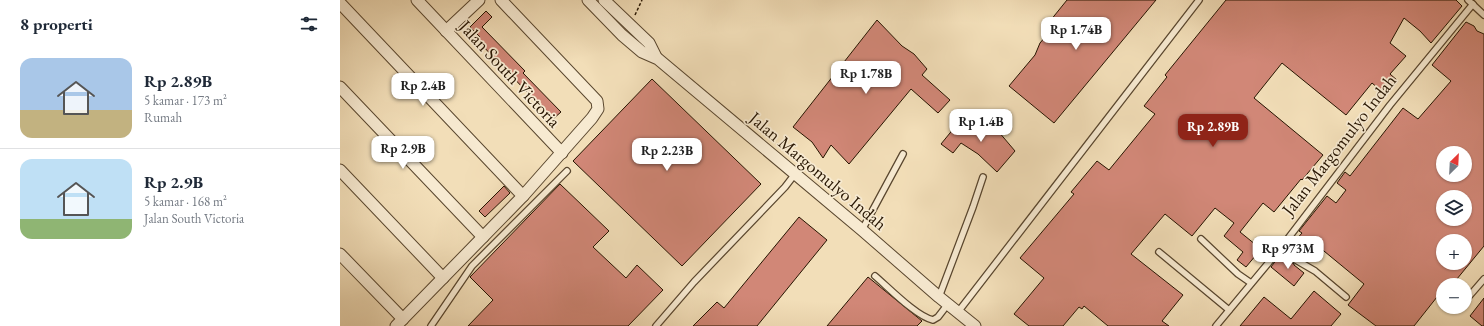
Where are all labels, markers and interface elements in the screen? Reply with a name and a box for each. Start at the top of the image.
text: 8 properti [20,13,93,35]
icon: filters [298,13,320,35]
street label: Jalan South Victoria [453,14,567,133]
pin: Rp 1.74B [1035,17,1117,51]
text: Rp 1.74B [1050,21,1102,38]
pin: Rp 1.78B [825,61,907,95]
text: Rp 1.78B [840,65,892,82]
text: Rp 2.89B [144,70,212,92]
street label: Jalan Margomulyo Indah [1275,70,1401,221]
pin: Rp 2.4B [386,73,460,107]
icon: home [52,74,100,122]
text: Rp 2.4B [400,77,446,94]
text: 5 kamar · 173 m² [144,92,227,109]
street label: Jalan Margomulyo Indah [743,105,892,235]
text: Rumah [144,109,182,126]
pin: Rp 1.4B [944,109,1018,143]
text: Rp 1.4B [958,113,1004,130]
pin: Rp 2.89B [1172,114,1254,148]
text: Rp 2.89B [1187,118,1239,135]
pin: Rp 2.9B [366,136,440,170]
pin: Rp 2.23B [626,138,708,172]
text: Rp 2.9B [380,140,426,157]
text: Rp 2.23B [641,142,693,159]
north arrow [1436,146,1472,182]
map controls [1436,146,1472,314]
text: Rp 2.9B [144,171,203,193]
icon: home [52,175,100,223]
button: layers [1436,190,1472,226]
text: 5 kamar · 168 m² [144,193,227,210]
text: Jalan South Victoria [144,210,244,227]
button: + [1436,234,1472,270]
pin: Rp 973M [1251,236,1325,270]
text: Rp 973M [1262,240,1314,257]
button: − [1436,278,1472,314]

